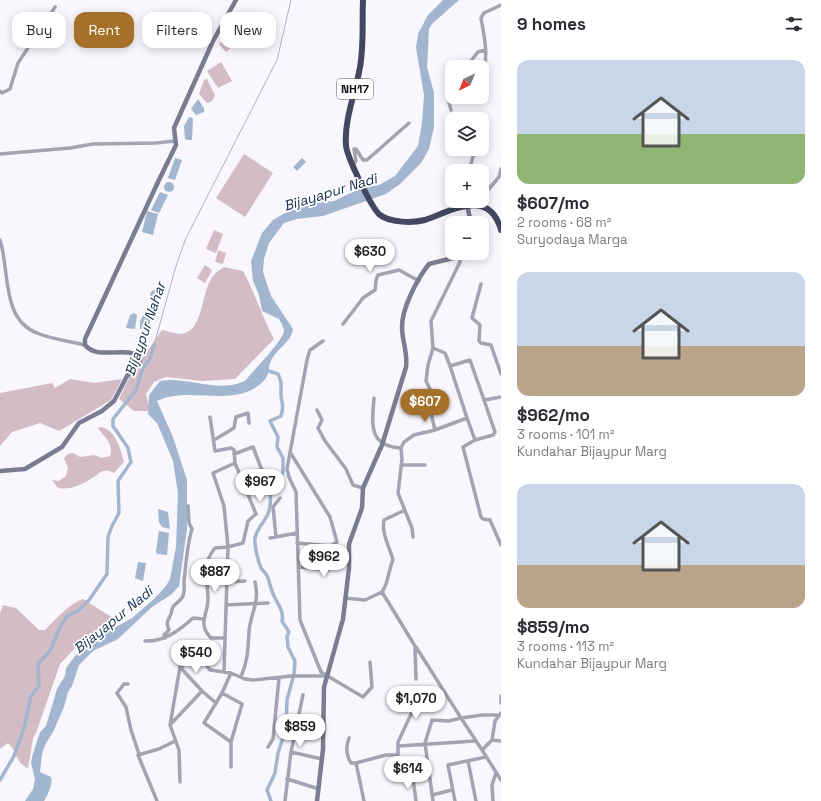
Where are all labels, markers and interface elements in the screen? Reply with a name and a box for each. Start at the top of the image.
chip: Buy [12,12,66,48]
chip: Rent [74,12,134,48]
chip: Filters [142,12,212,48]
chip: New [220,12,276,48]
text: 9 homes [517,13,586,35]
icon: filters [783,13,805,35]
north arrow [445,60,489,104]
map controls [445,60,489,260]
road number: NH17 [337,79,373,99]
icon: home [625,86,697,158]
button: layers [445,112,489,156]
button: + [445,164,489,208]
water label: Bijayapur Nadi [281,169,380,215]
text: $607/mo [517,192,589,214]
text: 2 rooms · 68 m² [517,214,611,231]
button: − [445,216,489,260]
text: Suryodaya Marga [517,231,627,248]
pin: $630 [346,239,394,273]
text: $630 [354,243,386,260]
water label: Bijaypur Nahar [120,278,170,378]
icon: home [625,298,697,370]
pin: $607 [401,389,449,423]
text: $607 [409,393,441,410]
text: $962/mo [517,404,590,426]
text: 3 rooms · 101 m² [517,426,615,443]
text: Kundahar Bijaypur Marg [517,443,667,460]
pin: $967 [236,469,284,503]
text: $967 [245,473,275,490]
icon: home [625,510,697,582]
pin: $962 [300,544,348,578]
text: $962 [308,548,340,565]
pin: $887 [191,559,239,593]
text: $887 [200,563,230,580]
water label: Bijayapur Nadi [70,582,157,657]
text: $859/mo [517,616,590,638]
text: 3 rooms · 113 m² [517,638,614,655]
pin: $540 [172,640,220,674]
text: $540 [180,644,212,661]
text: Kundahar Bijaypur Marg [517,655,667,672]
pin: $1,070 [383,686,449,720]
text: $1,070 [395,690,437,707]
pin: $859 [276,714,324,748]
text: $859 [284,718,316,735]
pin: $614 [384,756,432,790]
text: $614 [393,760,423,777]

